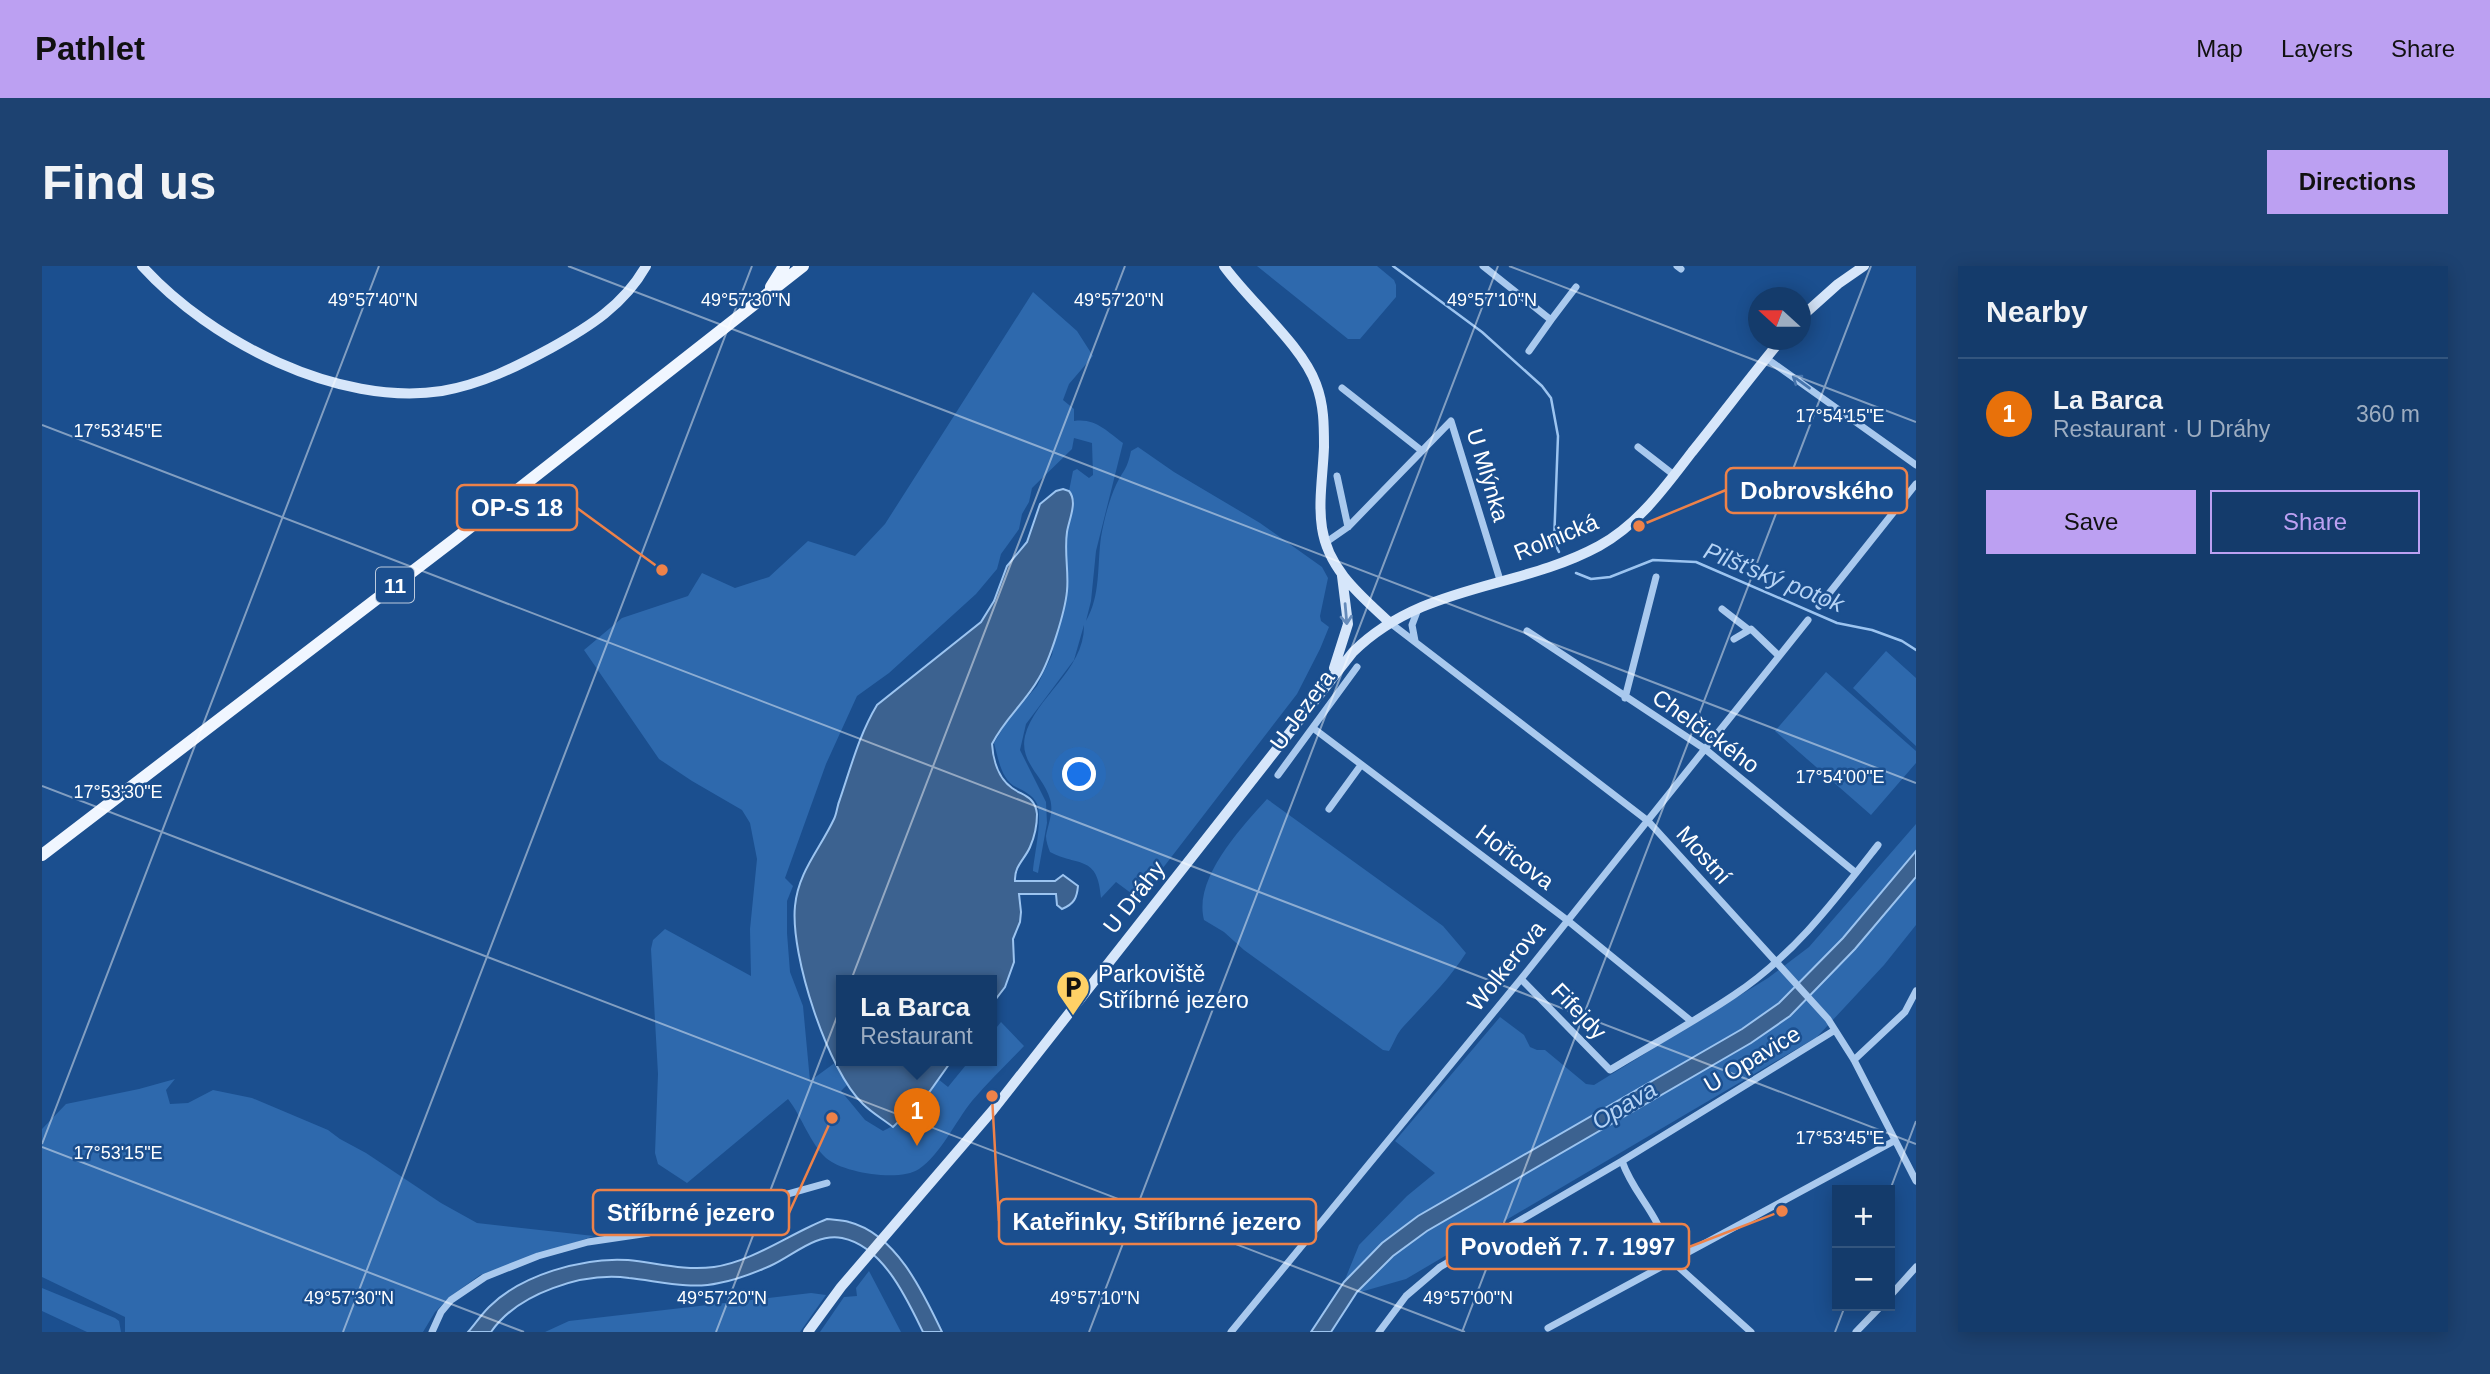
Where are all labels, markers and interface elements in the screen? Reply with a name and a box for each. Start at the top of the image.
text: Pathlet [35,30,145,67]
text: Map [2196,35,2243,62]
text: Layers [2281,35,2353,62]
text: Share [2391,35,2455,62]
button: Directions [2267,150,2448,214]
text: Find us [42,155,216,209]
north arrow [1748,287,1811,350]
text: 49°57'40"N [328,290,418,310]
text: 49°57'30"N [701,290,791,310]
text: 49°57'20"N [1074,290,1164,310]
text: 49°57'10"N [1447,290,1537,310]
text: Nearby [1986,295,2088,328]
one-way arrow [1792,375,1811,389]
text: La Barca [2053,385,2163,415]
text: 1 [2003,401,2015,427]
text: 360 m [2356,401,2420,427]
text: 17°54'15"E [1795,406,1885,426]
text: Restaurant · U Dráhy [2053,416,2270,442]
text: 17°53'45"E [73,421,163,441]
street label: U Mlýnka [1462,425,1515,525]
callout: Dobrovského [1726,468,1907,513]
text: Dobrovského [1740,477,1894,504]
callout: OP-S 18 [457,485,577,530]
button: Save [1986,490,2196,554]
button: Share [2210,490,2420,554]
text: OP-S 18 [471,494,563,521]
street label: Rolnická [1510,508,1602,566]
water label: Pilšťský potok [1700,537,1850,618]
road number: 11 [376,568,414,602]
one-way arrow [1340,602,1353,625]
street label: U Jezera [1264,665,1340,755]
street label: Chelčického [1648,684,1764,778]
your location [1062,757,1096,791]
text: 17°54'00"E [1795,767,1885,787]
text: 17°53'30"E [73,782,163,802]
street label: Hořicova [1471,819,1559,895]
street label: Mostní [1671,821,1737,890]
street label: U Dráhy [1098,855,1171,938]
street label: Wolkerova [1462,916,1550,1016]
place label: Parkoviště Stříbrné jezero [1098,961,1249,1013]
parking icon: Parkoviště Stříbrné jezero [1054,968,1092,1017]
popup [836,975,997,1066]
street label: Fifejdy [1546,978,1612,1045]
text: La Barca [860,992,970,1022]
street label: U Opavice [1699,1020,1805,1098]
text: Restaurant [860,1023,973,1049]
water label: Opava [1587,1075,1661,1135]
pin: 1 [894,1088,940,1146]
text: 17°53'45"E [1795,1128,1885,1148]
text: 17°53'15"E [73,1143,163,1163]
map controls [1832,1185,1895,1311]
button: + [1832,1185,1895,1248]
callout: Stříbrné jezero [593,1190,789,1235]
text: Stříbrné jezero [607,1199,775,1226]
callout: Kateřinky, Stříbrné jezero [999,1199,1316,1244]
text: Kateřinky, Stříbrné jezero [1013,1208,1301,1235]
callout: Povodeň 7. 7. 1997 [1447,1224,1689,1269]
text: Povodeň 7. 7. 1997 [1461,1233,1675,1260]
button: − [1832,1248,1895,1311]
text: 49°57'30"N [304,1288,394,1308]
text: 49°57'20"N [677,1288,767,1308]
text: 49°57'10"N [1050,1288,1140,1308]
text: 49°57'00"N [1423,1288,1513,1308]

